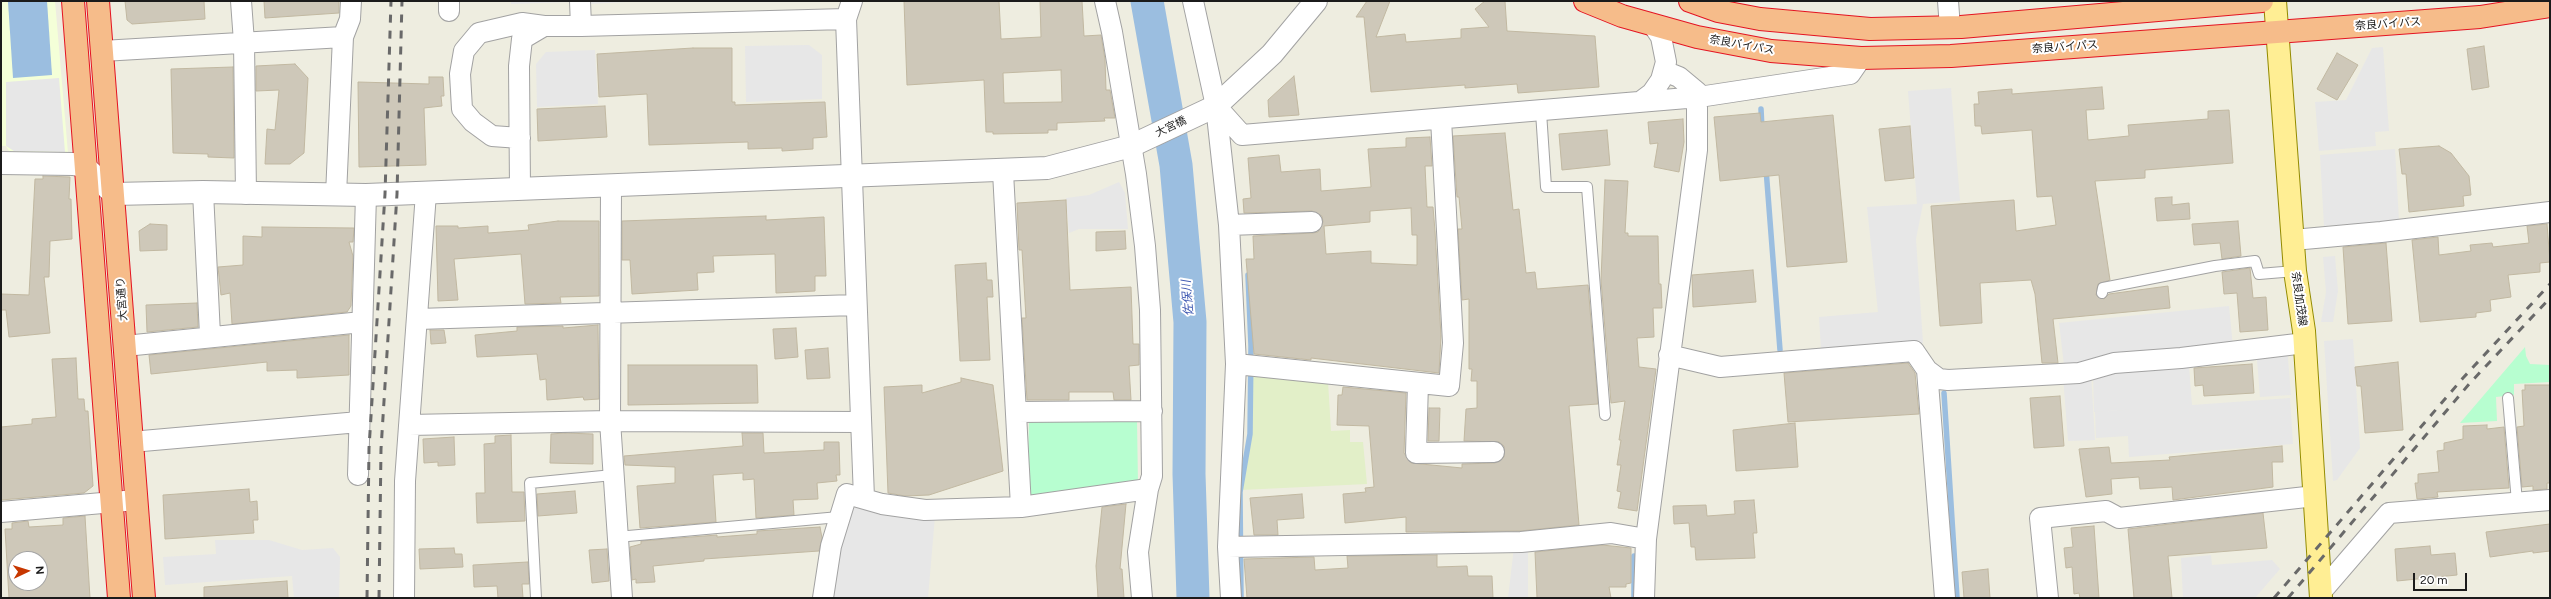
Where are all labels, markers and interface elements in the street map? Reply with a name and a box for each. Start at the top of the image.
street label: 奈良バイパス [2355,15,2421,33]
street label: 奈良バイパス [1708,33,1776,57]
street label: 奈良バイパス [2032,38,2098,56]
street label: 大宮橋 [1153,114,1189,140]
street label: 奈良加茂線 [2289,271,2309,327]
street label: 大宮通り [114,277,130,321]
water label: 佐保川 [1179,279,1197,317]
north arrow [8,551,48,591]
text: N [33,565,46,575]
scale bar [2415,565,2469,591]
text: 20 m [2420,573,2448,587]

